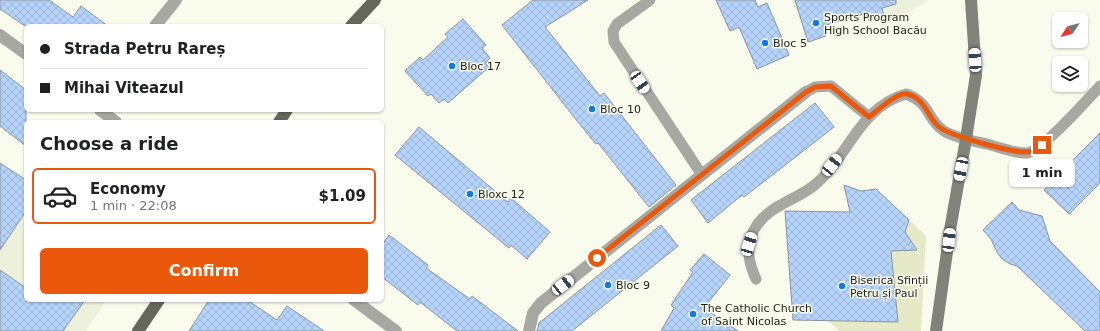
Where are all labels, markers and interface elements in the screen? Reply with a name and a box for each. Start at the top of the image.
place label: Sports Program High School Bacău [824,11,927,37]
north arrow [1052,12,1088,48]
map controls [1052,12,1088,92]
marker: Sports Program High School Bacău [811,18,821,28]
place label: Bloc 5 [773,37,807,50]
marker: Bloc 5 [760,38,770,48]
text: Strada Petru Rareș [64,40,225,58]
car [968,48,982,72]
button: layers [1052,56,1088,92]
place label: Bloc 17 [460,60,501,73]
marker: Bloc 17 [447,61,457,71]
car [628,69,652,95]
text: Mihai Viteazul [64,79,184,97]
place label: Bloc 10 [600,103,641,116]
marker: Bloc 10 [587,104,597,114]
text: Choose a ride [40,133,179,154]
route end [1033,136,1051,154]
car [820,152,844,178]
car [953,156,969,182]
callout: 1 min [1009,159,1075,187]
text: 1 min [1022,165,1062,180]
icon: car [42,178,78,214]
text: Economy [90,180,166,198]
text: $1.09 [319,187,366,205]
place label: Bloxc 12 [478,188,525,201]
marker: Bloxc 12 [465,189,475,199]
text: 1 min · 22:08 [90,198,177,213]
car [942,227,956,253]
car [740,231,758,257]
button: Confirm [40,248,368,294]
route start [588,249,606,267]
car [550,273,576,297]
place label: Biserica Sfinții Petru și Paul [850,274,928,300]
place label: Bloc 9 [616,279,650,292]
marker: Bloc 9 [603,280,613,290]
marker: Biserica Sfinții Petru și Paul [837,281,847,291]
place label: The Catholic Church of Saint Nicolas [700,302,812,328]
marker: The Catholic Church of Saint Nicolas [688,309,698,319]

